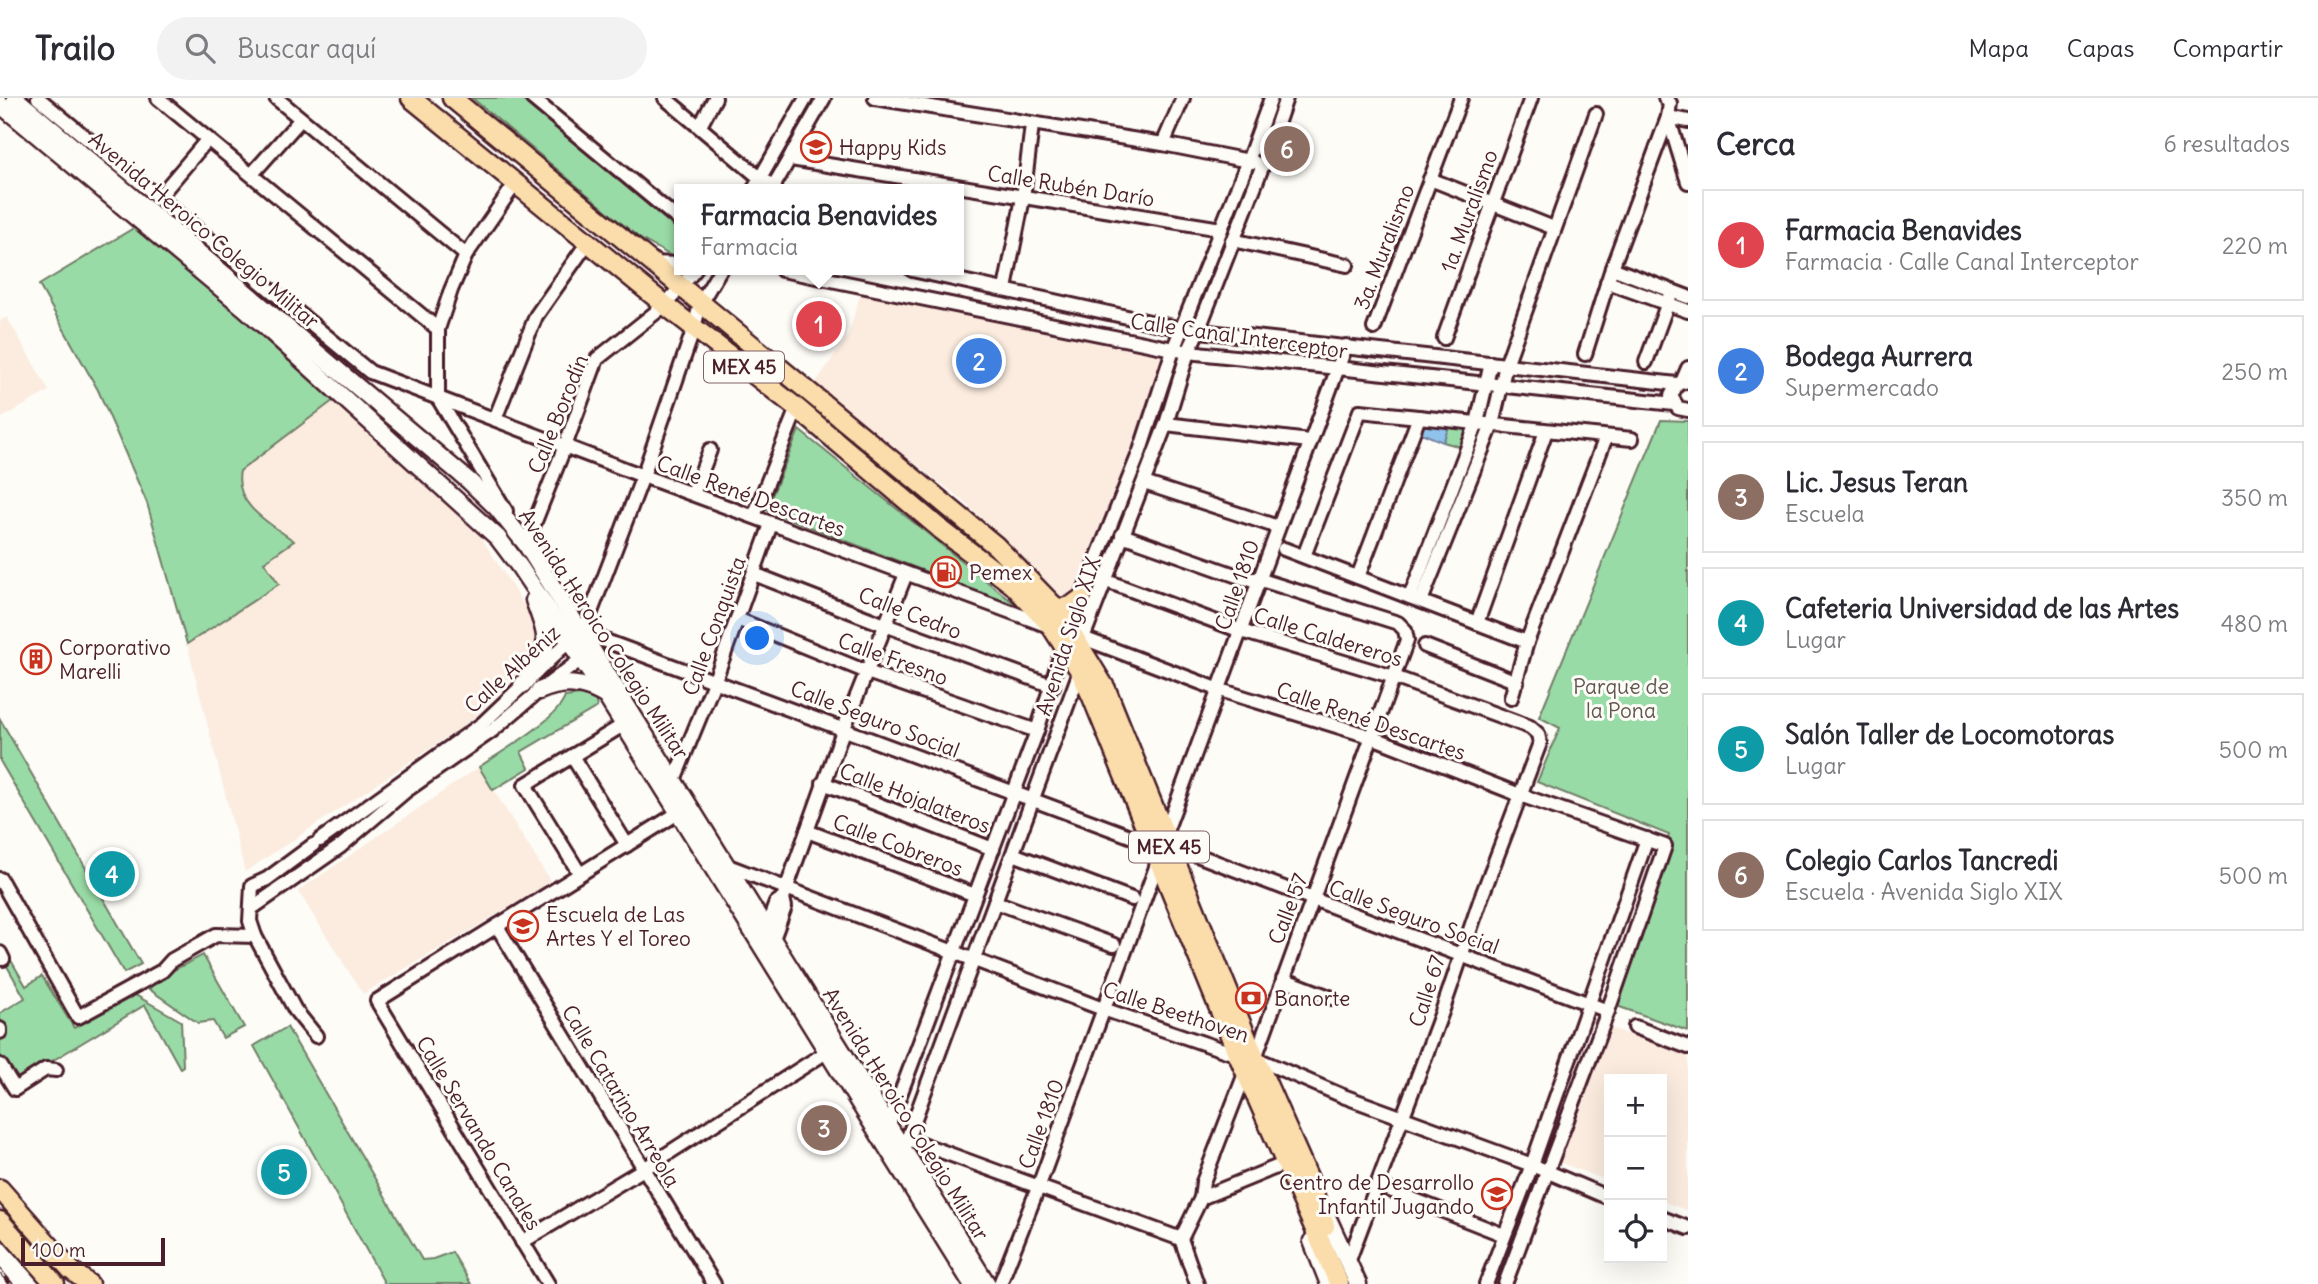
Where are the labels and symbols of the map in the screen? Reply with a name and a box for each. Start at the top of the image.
pin: 6 [1264,123,1310,175]
street label: Avenida Heroico Colegio Militar [83,126,325,335]
school or university icon: Happy Kids [799,130,833,164]
place label: Happy Kids [839,134,947,161]
street label: 1a. Muralismo [1434,146,1504,276]
street label: Calle Rubén Darío [985,159,1157,213]
street label: 3a. Muralismo [1348,181,1420,313]
pin: 1 [796,298,842,350]
street label: Calle Canal Interceptor [1129,307,1350,365]
pin: 2 [956,335,1002,387]
street label: Calle Borodín [522,350,594,478]
road number: MEX 45 [704,352,784,382]
street label: Calle René Descartes [653,449,849,543]
street label: Avenida Heroico Colegio Militar [513,504,695,765]
street label: Calle 1810 [1209,536,1265,634]
street label: Calle Conquista [676,553,752,699]
street label: Avenida Siglo XIX [1030,553,1106,719]
fuel station icon: Pemex [929,555,963,589]
place label: Pemex [969,559,1032,586]
street label: Calle Cedro [855,581,965,645]
street label: Calle Caldereros [1250,602,1406,672]
street label: Calle Albéniz [459,619,565,719]
your location [740,621,774,655]
street label: Calle Fresno [834,627,952,691]
place label: Corporativo Marelli [59,634,171,685]
building icon: Corporativo Marelli [19,642,53,676]
park label: Parque de la Pona [1573,673,1669,724]
street label: Calle Seguro Social [787,674,963,764]
street label: Calle René Descartes [1273,676,1469,766]
street label: Calle Hojalateros [836,757,994,839]
street label: Calle Cobreros [829,808,967,882]
road number: MEX 45 [1129,832,1209,862]
pin: 4 [89,848,135,900]
street label: Calle 57 [1262,870,1314,948]
street label: Calle Seguro Social [1325,874,1503,960]
place label: Escuela de Las Artes Y el Toreo [546,901,691,952]
school or university icon: Escuela de Las Artes Y el Toreo [506,909,540,943]
street label: Calle 67 [1403,952,1451,1030]
street label: Calle Beethoven [1099,976,1253,1048]
bank icon: Banorte [1234,981,1268,1015]
street label: Avenida Heroico Colegio Militar [817,983,995,1246]
place label: Banorte [1274,985,1350,1012]
street label: Calle Catarino Arreola [556,1000,686,1192]
street label: Calle Servando Canales [410,1031,548,1235]
street label: Calle 1810 [1012,1075,1070,1173]
pin: 3 [801,1102,847,1154]
pin: 5 [261,1146,307,1198]
place label: Centro de Desarrollo Infantil Jugando [1279,1169,1474,1220]
school or university icon: Centro de Desarrollo Infantil Jugando [1480,1177,1514,1211]
scale bar [21,1235,164,1267]

